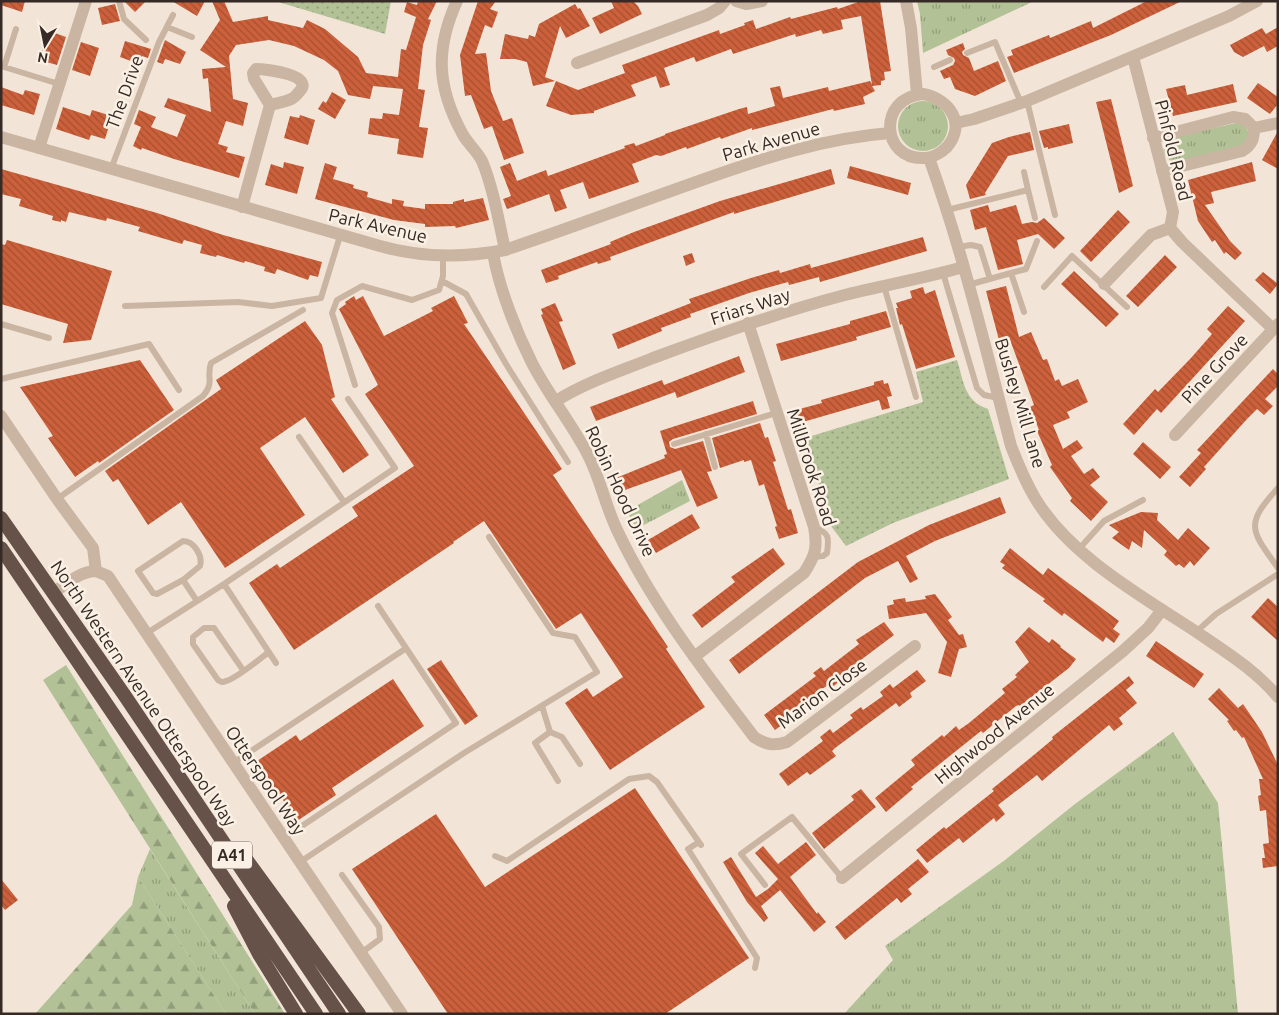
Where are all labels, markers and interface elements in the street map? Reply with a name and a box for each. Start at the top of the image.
north arrow [20,20,70,70]
text: N [36,49,49,67]
street label: The Drive [101,52,147,132]
street label: Pinfold Road [1152,97,1196,203]
street label: Park Avenue [720,118,822,164]
street label: Park Avenue [327,204,429,246]
street label: Friars Way [708,284,793,328]
street label: Pine Grove [1177,329,1251,407]
street label: Bushey Mill Lane [992,336,1050,470]
street label: Millbrook Road [784,406,840,528]
street label: Robin Hood Drive [582,423,660,559]
street label: North Western Avenue Otterspool Way [47,556,241,830]
street label: Marion Close [774,654,870,732]
street label: Highwood Avenue [930,679,1058,787]
street label: Otterspool Way [222,722,310,839]
road number: A41 [212,842,252,868]

